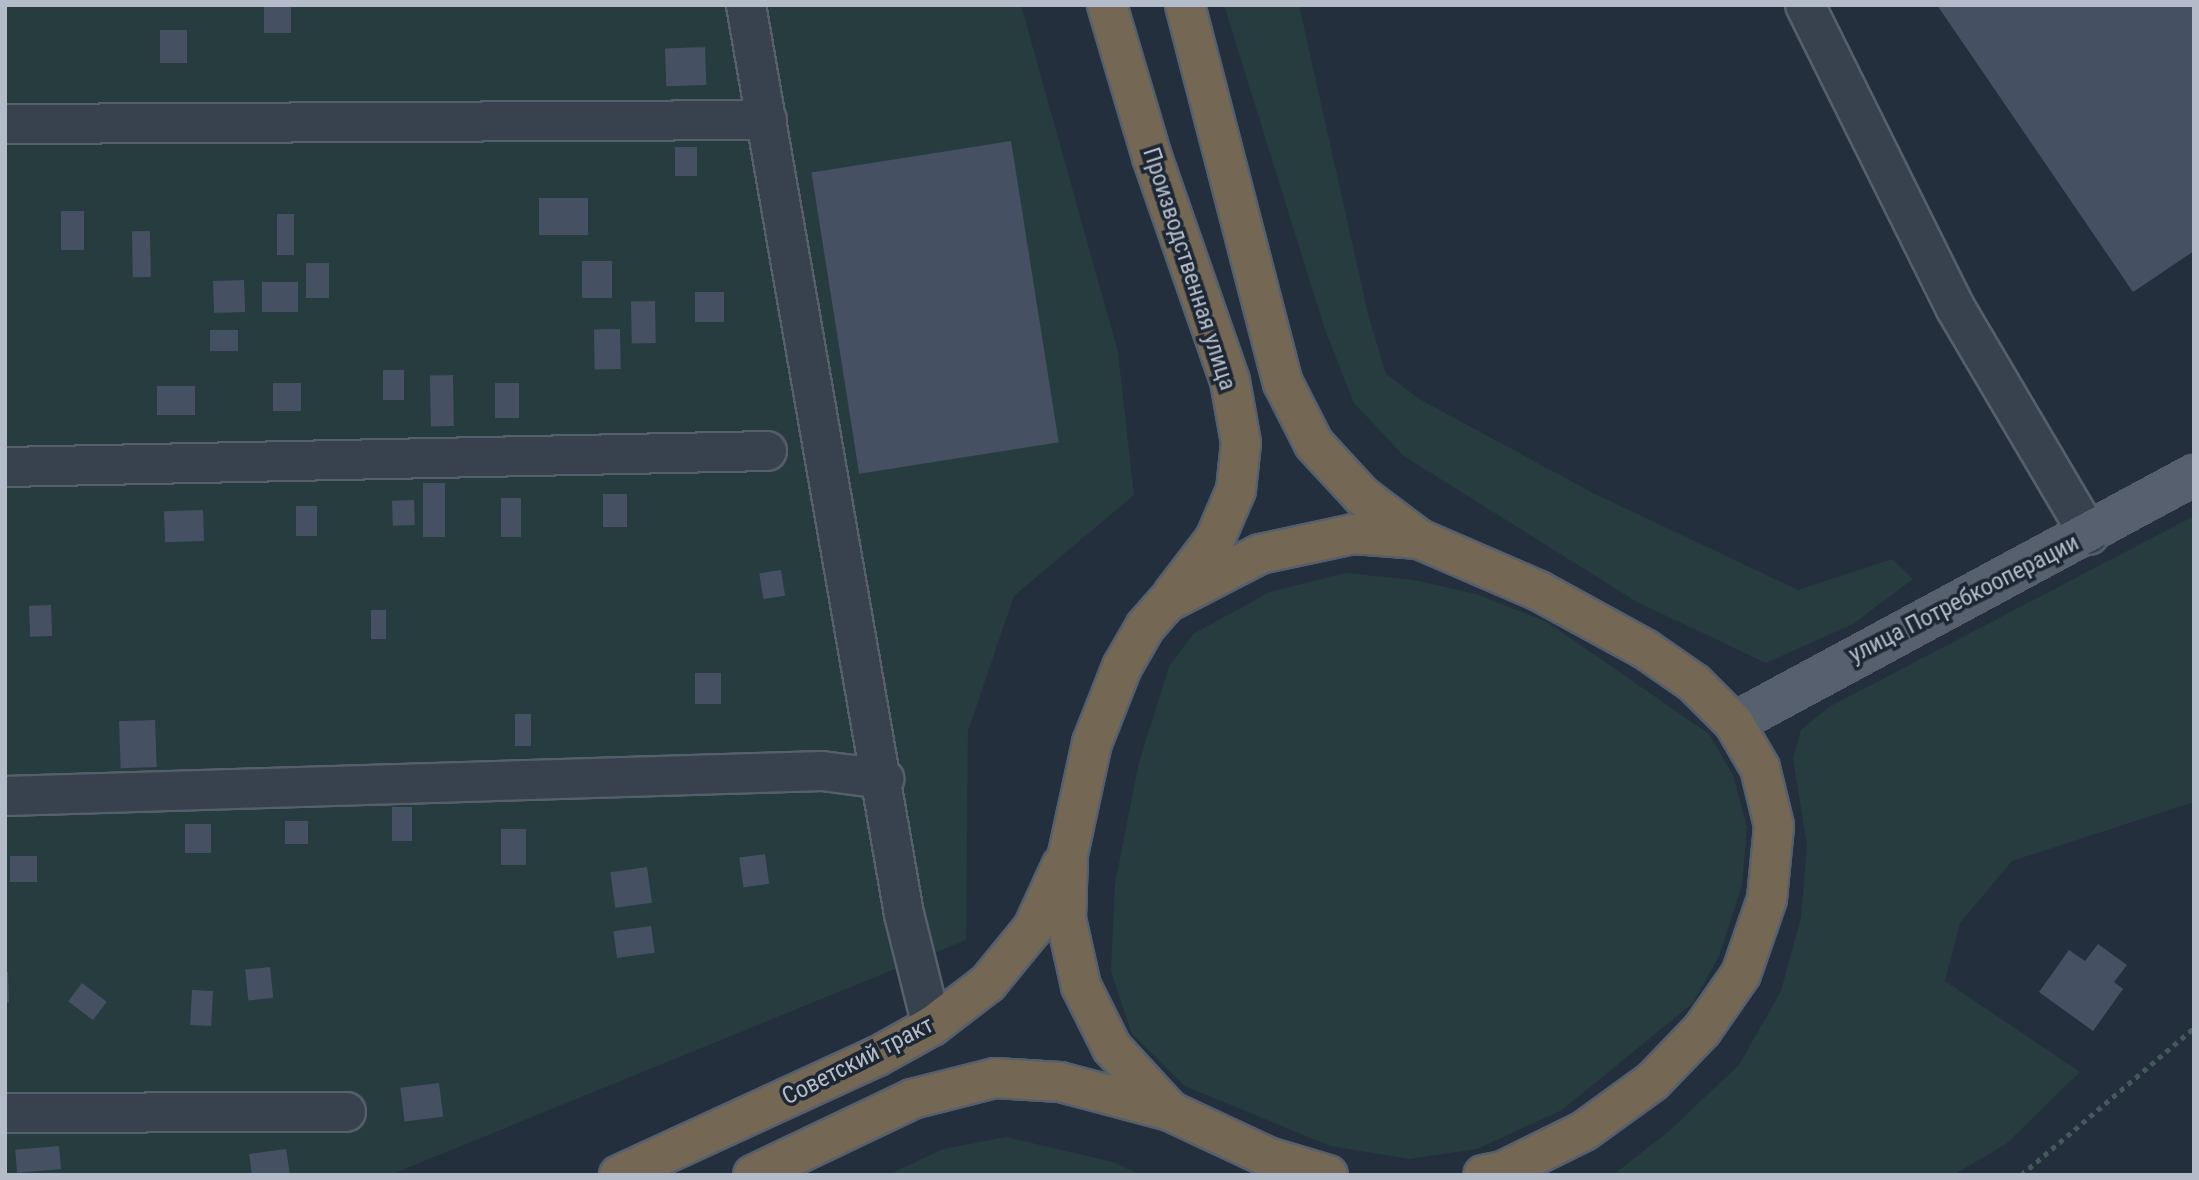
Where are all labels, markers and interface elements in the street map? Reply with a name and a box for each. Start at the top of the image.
street label: Производственная улица [1136,144,1242,394]
street label: улица Потребкооперации [1844,528,2084,670]
street label: Советский тракт [778,1010,938,1112]

